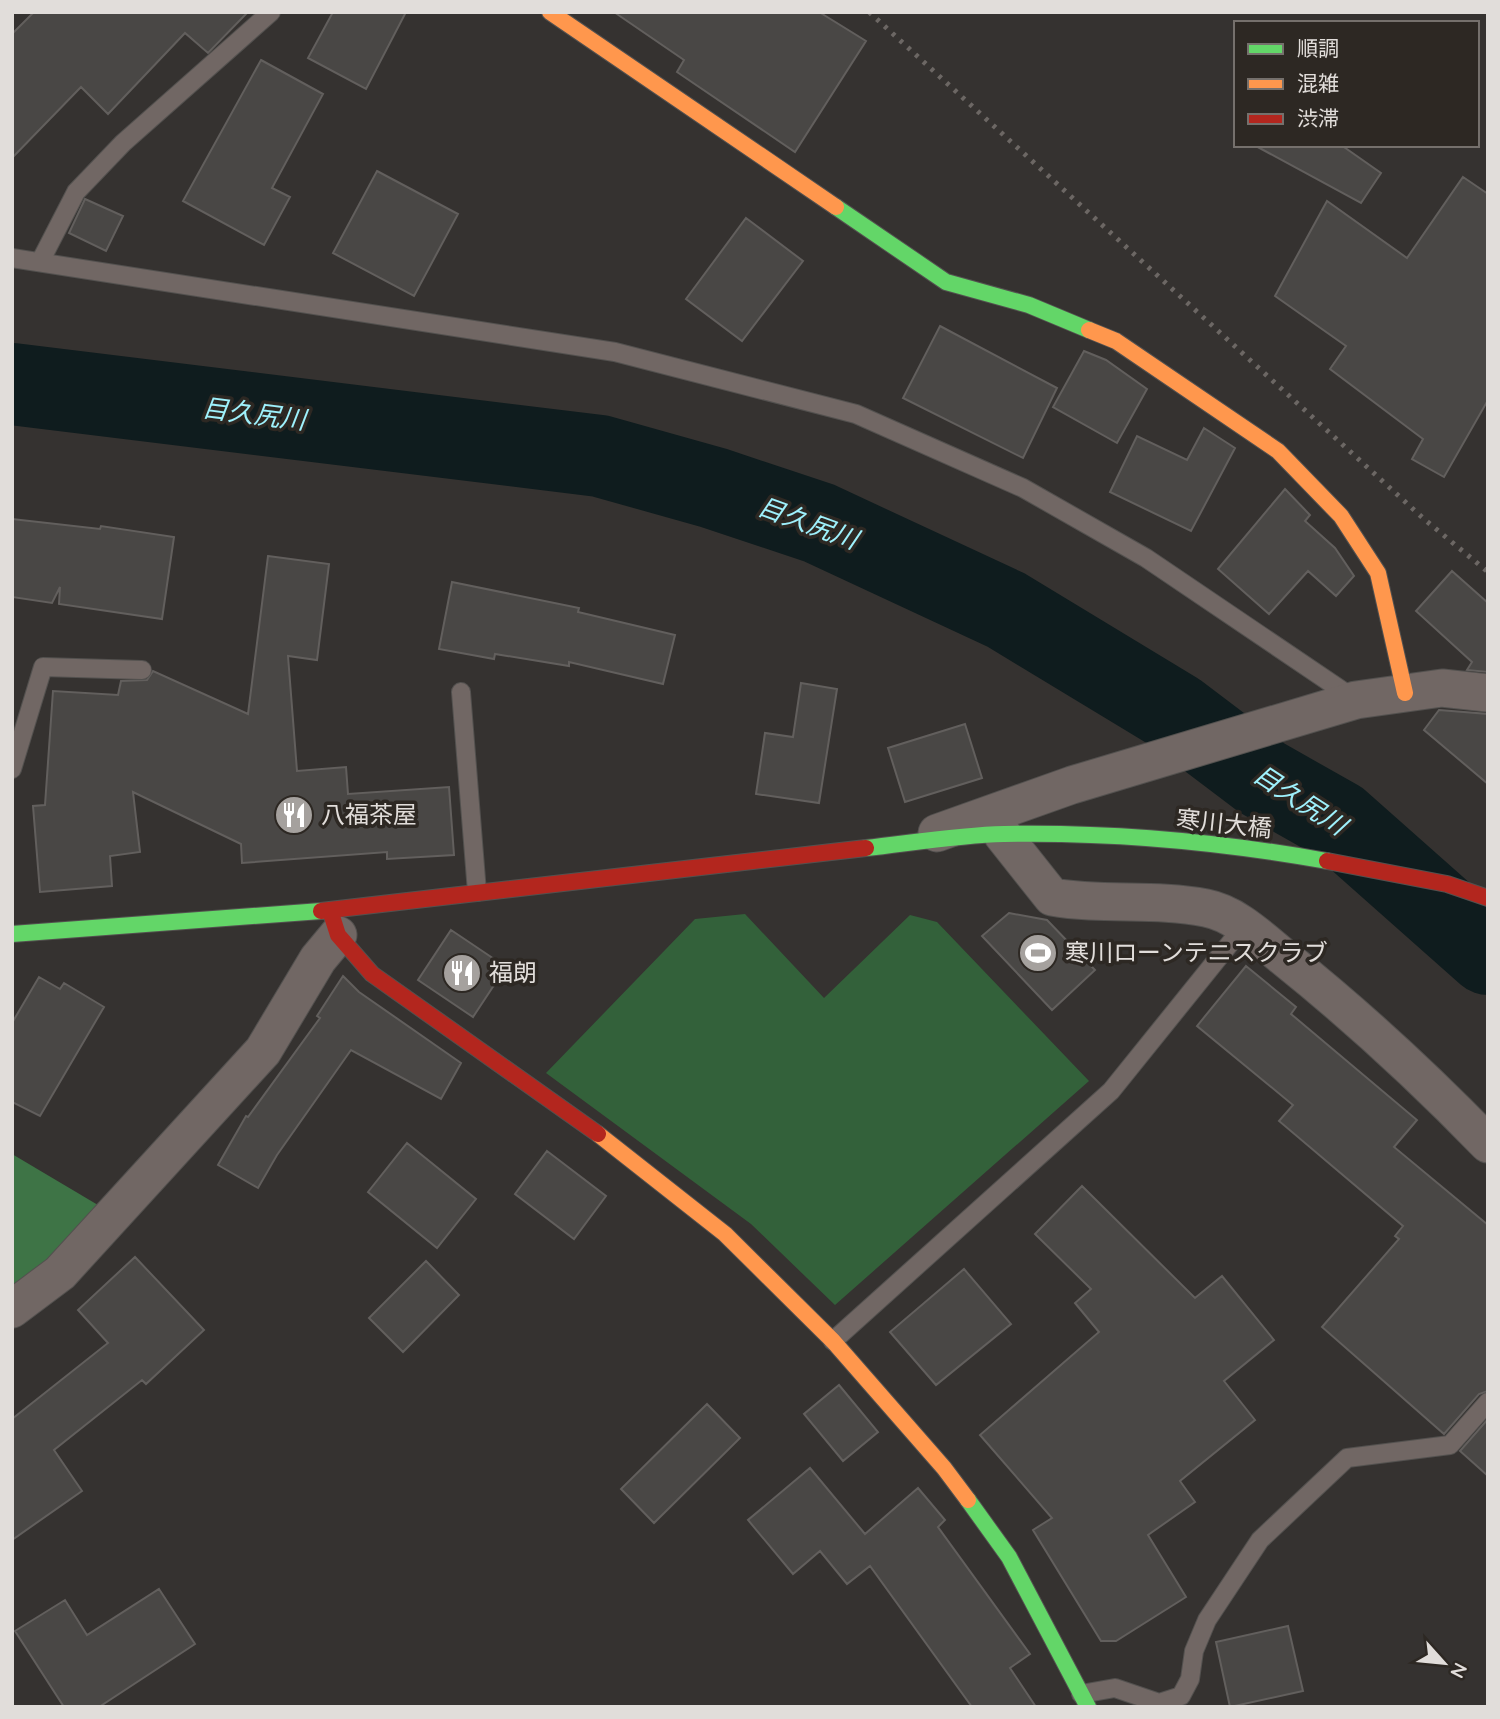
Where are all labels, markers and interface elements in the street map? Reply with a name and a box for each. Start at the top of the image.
legend [1234,21,1479,147]
text: 順調 [1297,35,1339,61]
text: 混雑 [1297,70,1339,96]
text: 渋滞 [1297,105,1339,131]
water label: 目久尻川 [200,391,311,437]
water label: 目久尻川 [754,489,865,557]
water label: 目久尻川 [1248,757,1355,843]
restaurant icon: 八福茶屋 [273,794,315,836]
place label: 八福茶屋 [321,799,417,829]
street label: 寒川大橋 [1175,803,1273,843]
sports icon: 寒川ローンテニスクラブ [1017,932,1059,974]
place label: 寒川ローンテニスクラブ [1065,937,1328,967]
restaurant icon: 福朗 [441,952,483,994]
place label: 福朗 [489,957,537,987]
north arrow [1409,1628,1479,1698]
text: N [1445,1659,1473,1682]

